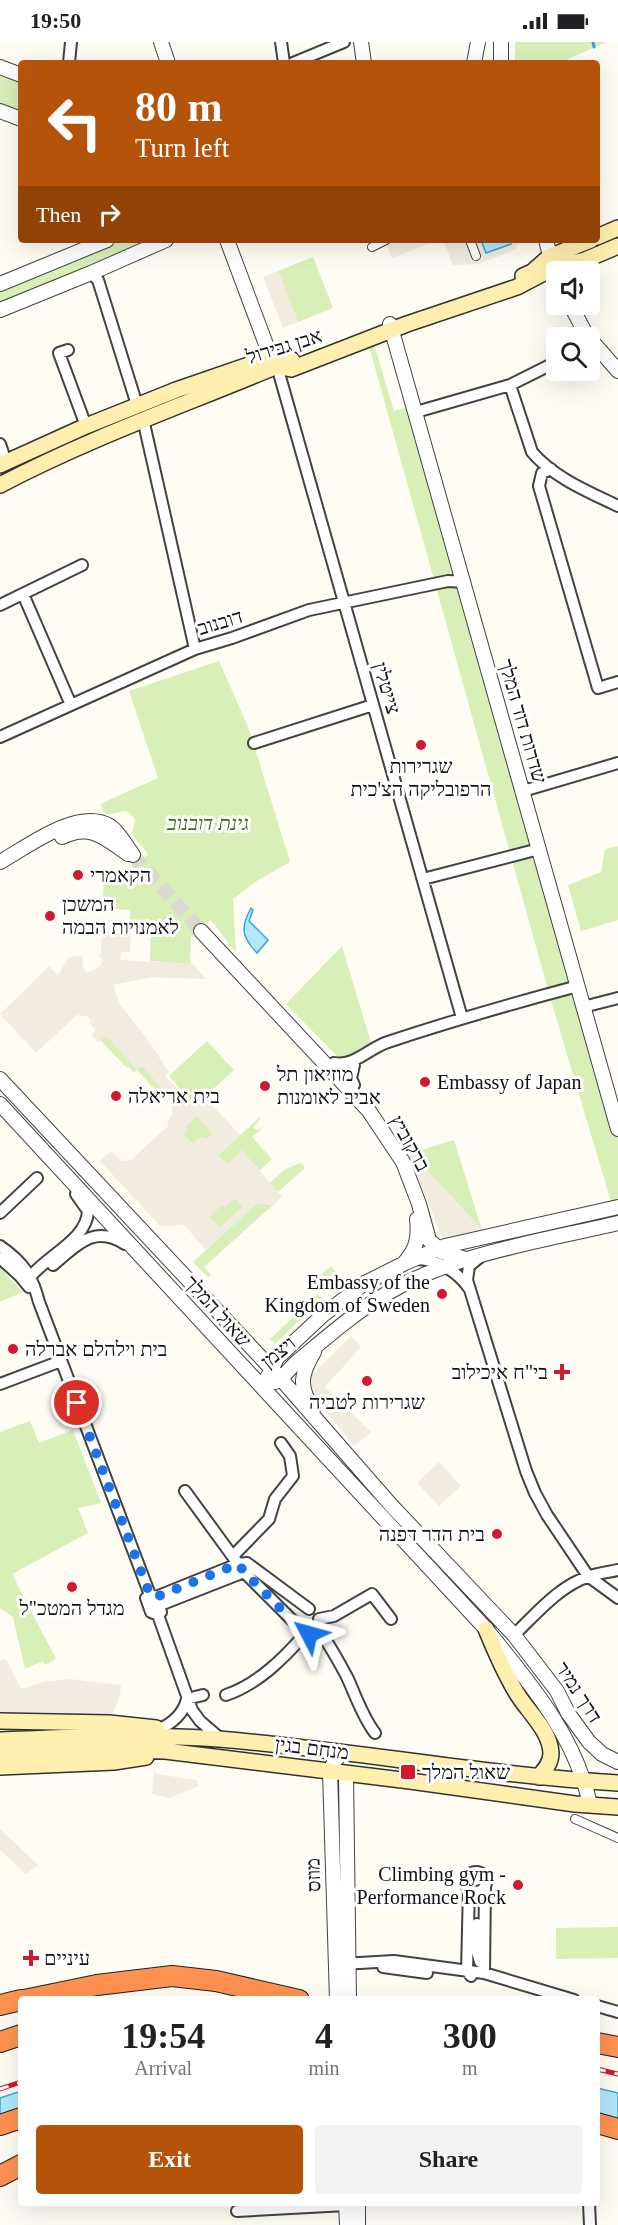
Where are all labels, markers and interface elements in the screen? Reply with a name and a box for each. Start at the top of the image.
text: 19:50 [30,8,81,33]
icon: left [36,84,114,162]
text: 80 m [135,84,223,130]
text: Turn left [135,133,229,163]
icon: right [93,198,126,231]
text: Then [36,202,81,227]
map controls [546,261,600,381]
button: sound [546,261,600,315]
street label: אבן גבירול [243,324,324,368]
button: search [546,327,600,381]
street label: דובנוב [195,605,245,639]
street label: שדרות דוד המלך [495,657,551,785]
street label: צייטלין [369,660,405,716]
marker: שגרירות הרפובליקה הצ'כית [414,738,428,752]
place label: שגרירות הרפובליקה הצ'כית [350,755,492,800]
park label: גינת דובנוב [166,812,249,834]
place label: הקאמרי [90,864,151,886]
marker: הקאמרי [71,868,85,882]
place label: המשכן לאמנויות הבמה [62,893,179,938]
marker: המשכן לאמנויות הבמה [43,909,57,923]
place label: מוזיאון תל אביב לאומנות [276,1063,381,1108]
place label: Embassy of Japan [437,1071,581,1094]
marker: Embassy of Japan [418,1075,432,1089]
marker: מוזיאון תל אביב לאומנות [258,1079,272,1093]
place label: בית אריאלה [128,1085,220,1107]
marker: בית אריאלה [109,1089,123,1103]
street label: ברקוביץ [386,1111,434,1175]
street label: שאול המלך [180,1271,256,1351]
place label: Embassy of the Kingdom of Sweden [264,1271,430,1317]
marker: Embassy of the Kingdom of Sweden [435,1287,449,1301]
street label: ויצמן [256,1332,300,1372]
place label: בית וילהלם אברלה [25,1338,167,1360]
marker: בית וילהלם אברלה [6,1342,20,1356]
place label: בי"ח איכילוב [452,1361,548,1383]
marker: בי"ח איכילוב [553,1363,571,1381]
marker: שגרירות לטביה [360,1374,374,1388]
pin [51,1377,102,1428]
icon: arrive [60,1386,93,1419]
place label: שגרירות לטביה [309,1391,425,1413]
place label: בית הדר דפנה [379,1523,485,1545]
marker: בית הדר דפנה [490,1527,504,1541]
marker: מגדל המטכ"ל [65,1580,79,1594]
place label: מגדל המטכ"ל [18,1597,125,1619]
position arrow [277,1602,341,1666]
street label: דרך נמיר [551,1658,607,1726]
street label: מנחם בגין [274,1733,350,1763]
place label: שאול המלך [422,1761,510,1783]
marker: שאול המלך [399,1763,417,1781]
street label: מוזס [301,1858,325,1892]
place label: Climbing gym - Performance Rock [357,1863,506,1908]
marker: Climbing gym - Performance Rock [511,1878,525,1892]
place label: עיניים [44,1947,90,1969]
marker: עיניים [22,1949,40,1967]
text: 19:54 [121,2016,205,2056]
text: 4 [315,2016,333,2056]
text: 300 [443,2016,497,2056]
text: Arrival [134,2057,192,2079]
text: min [308,2057,340,2079]
text: m [462,2057,478,2079]
button: Exit [36,2125,303,2194]
button: Share [315,2125,582,2194]

